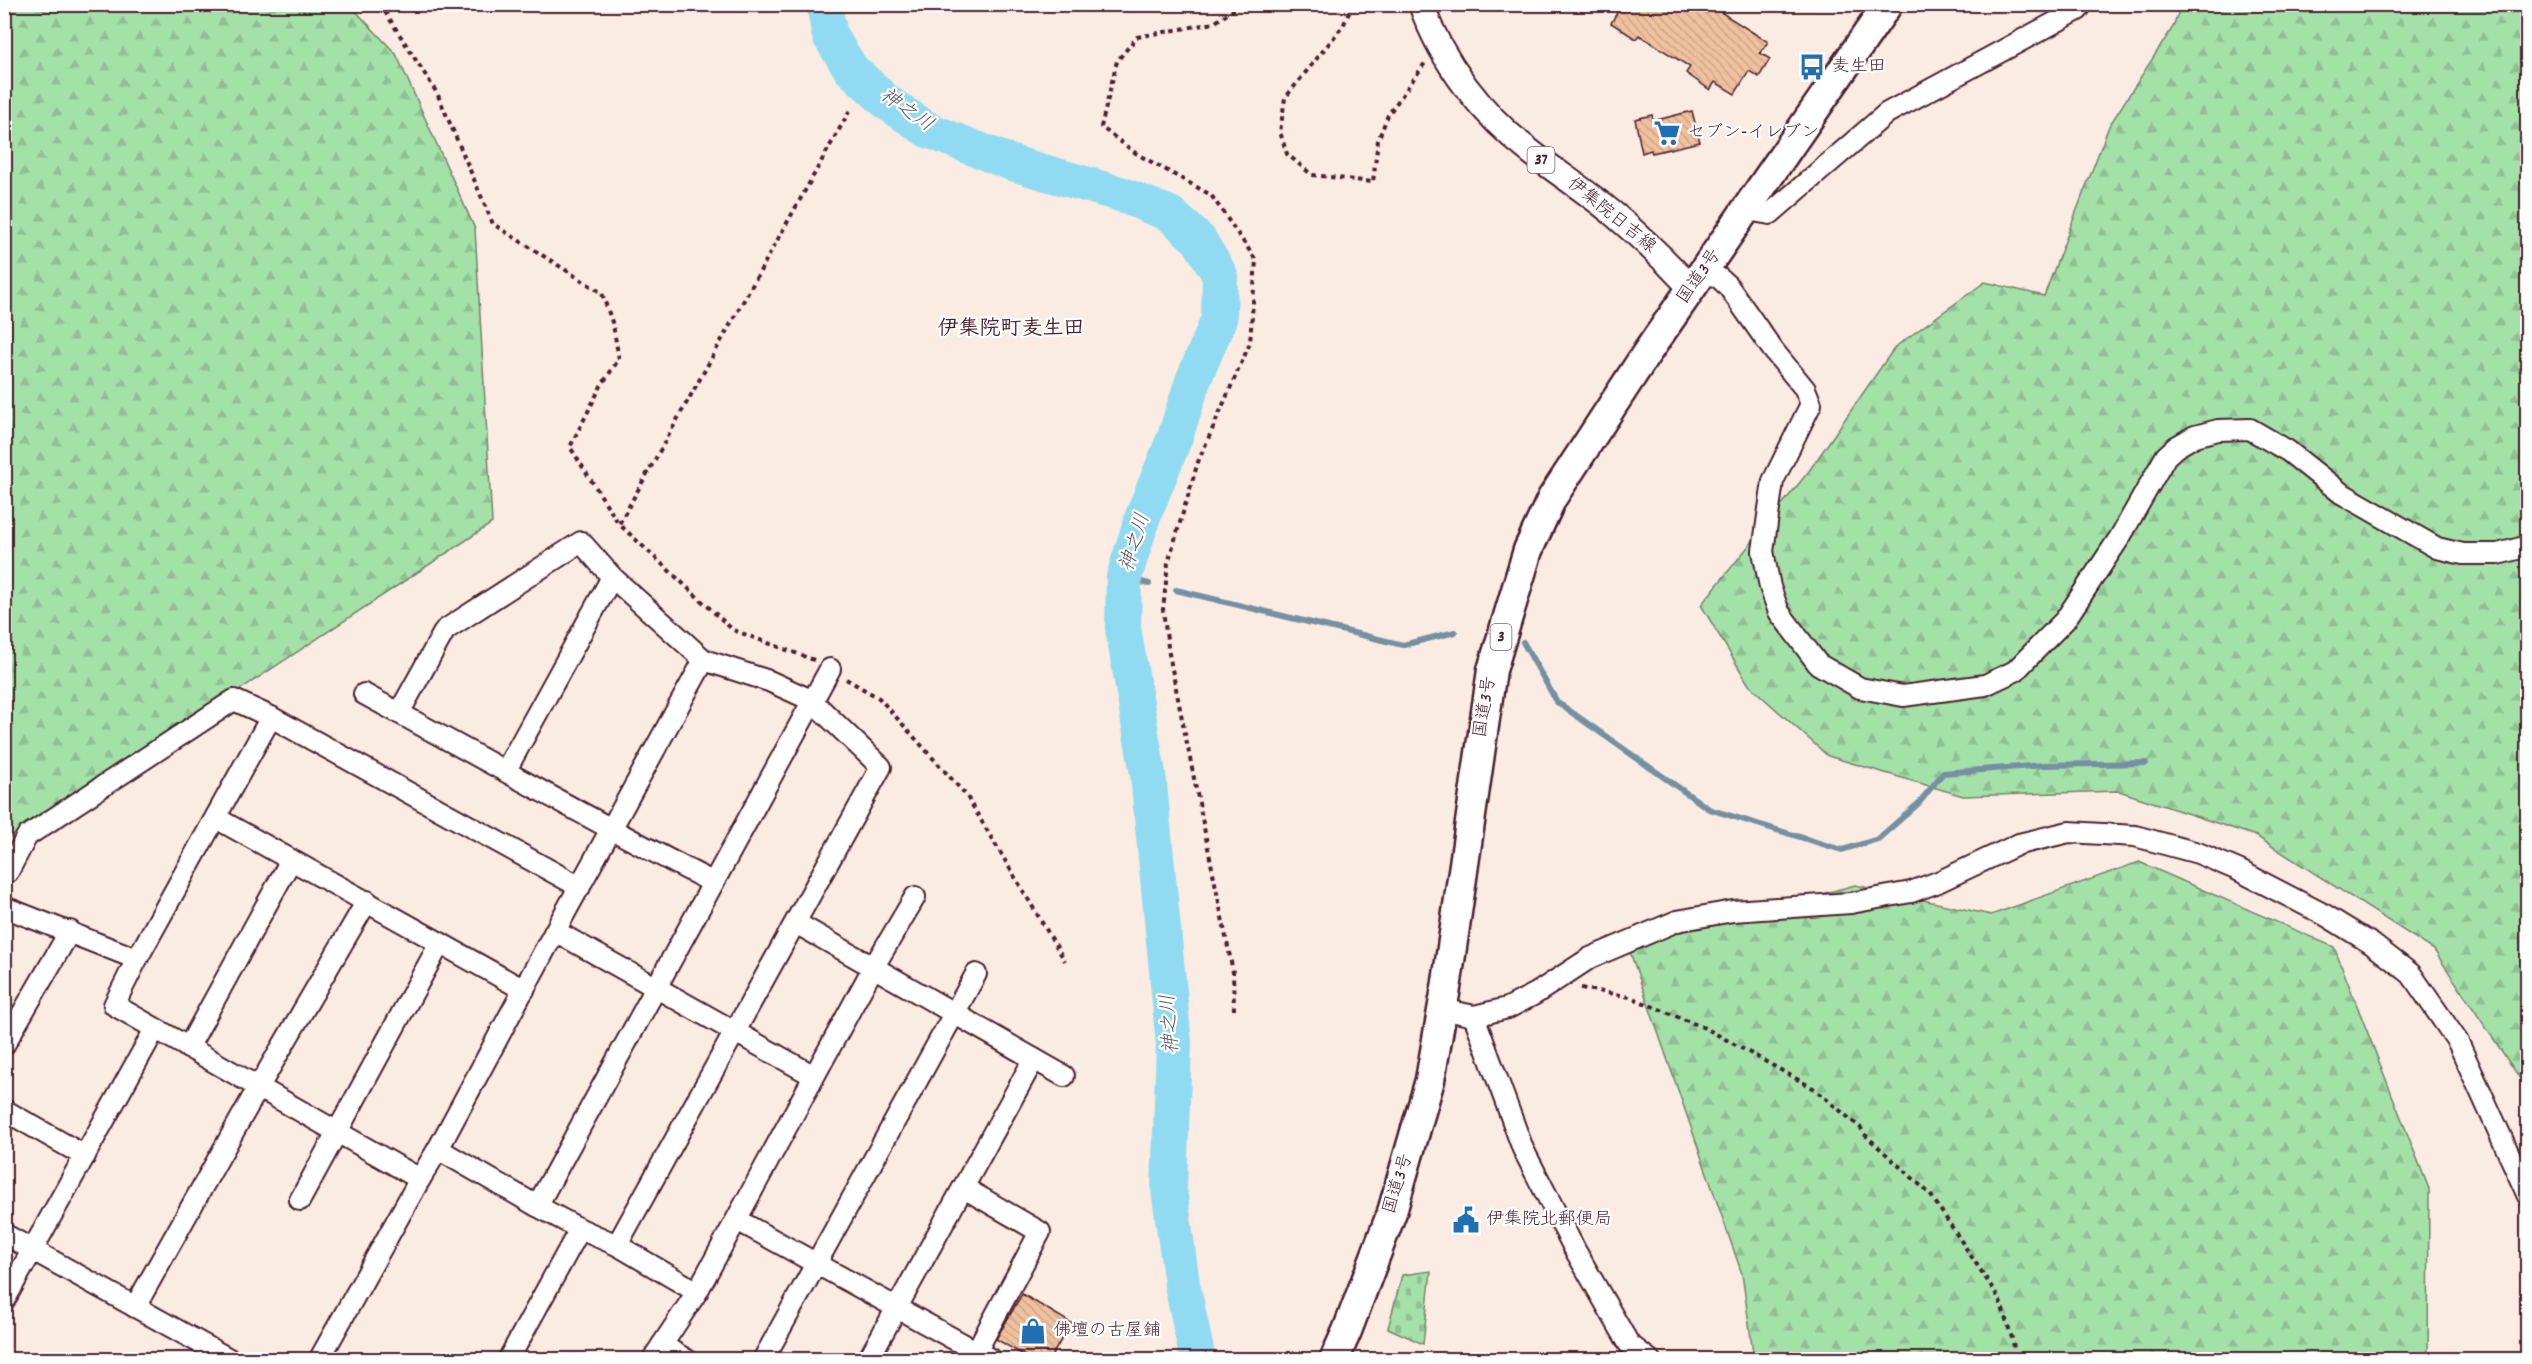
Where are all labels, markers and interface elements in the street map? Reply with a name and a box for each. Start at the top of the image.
bus stop icon: 麦生田 [1797,52,1827,82]
place label: 麦生田 [1832,55,1886,80]
water label: 神之川 [873,82,939,140]
supermarket icon: セブン-イレブン [1652,118,1682,148]
place label: セブン-イレブン [1687,121,1819,146]
road number: 37 [1528,147,1554,173]
street label: 伊集院日吉線 [1561,172,1661,260]
street label: 国道3号 [1672,244,1728,310]
district label: 伊集院町麦生田 [938,315,1085,345]
water label: 神之川 [1114,510,1158,576]
road number: 3 [1490,624,1512,650]
street label: 国道3号 [1469,674,1503,740]
water label: 神之川 [1155,993,1187,1055]
street label: 国道3号 [1378,1151,1420,1217]
public building icon: 伊集院北郵便局 [1451,1205,1481,1235]
place label: 伊集院北郵便局 [1486,1208,1612,1233]
shop icon: 佛壇の古屋鋪 [1018,1316,1048,1346]
place label: 佛壇の古屋鋪 [1053,1319,1161,1344]

